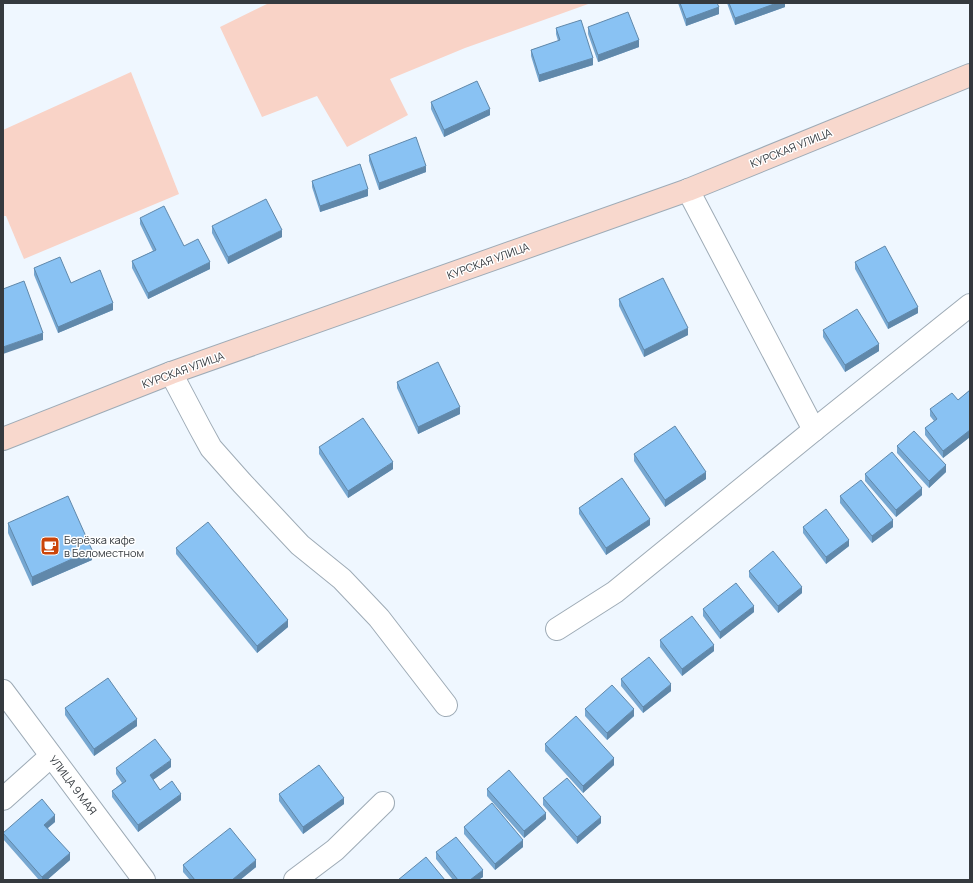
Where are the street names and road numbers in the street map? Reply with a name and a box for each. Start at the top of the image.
street label: КУРСКАЯ УЛИЦА [748,124,834,171]
street label: КУРСКАЯ УЛИЦА [445,239,531,282]
street label: КУРСКАЯ УЛИЦА [140,348,226,391]
street label: УЛИЦА 9 МАЯ [46,752,101,817]

